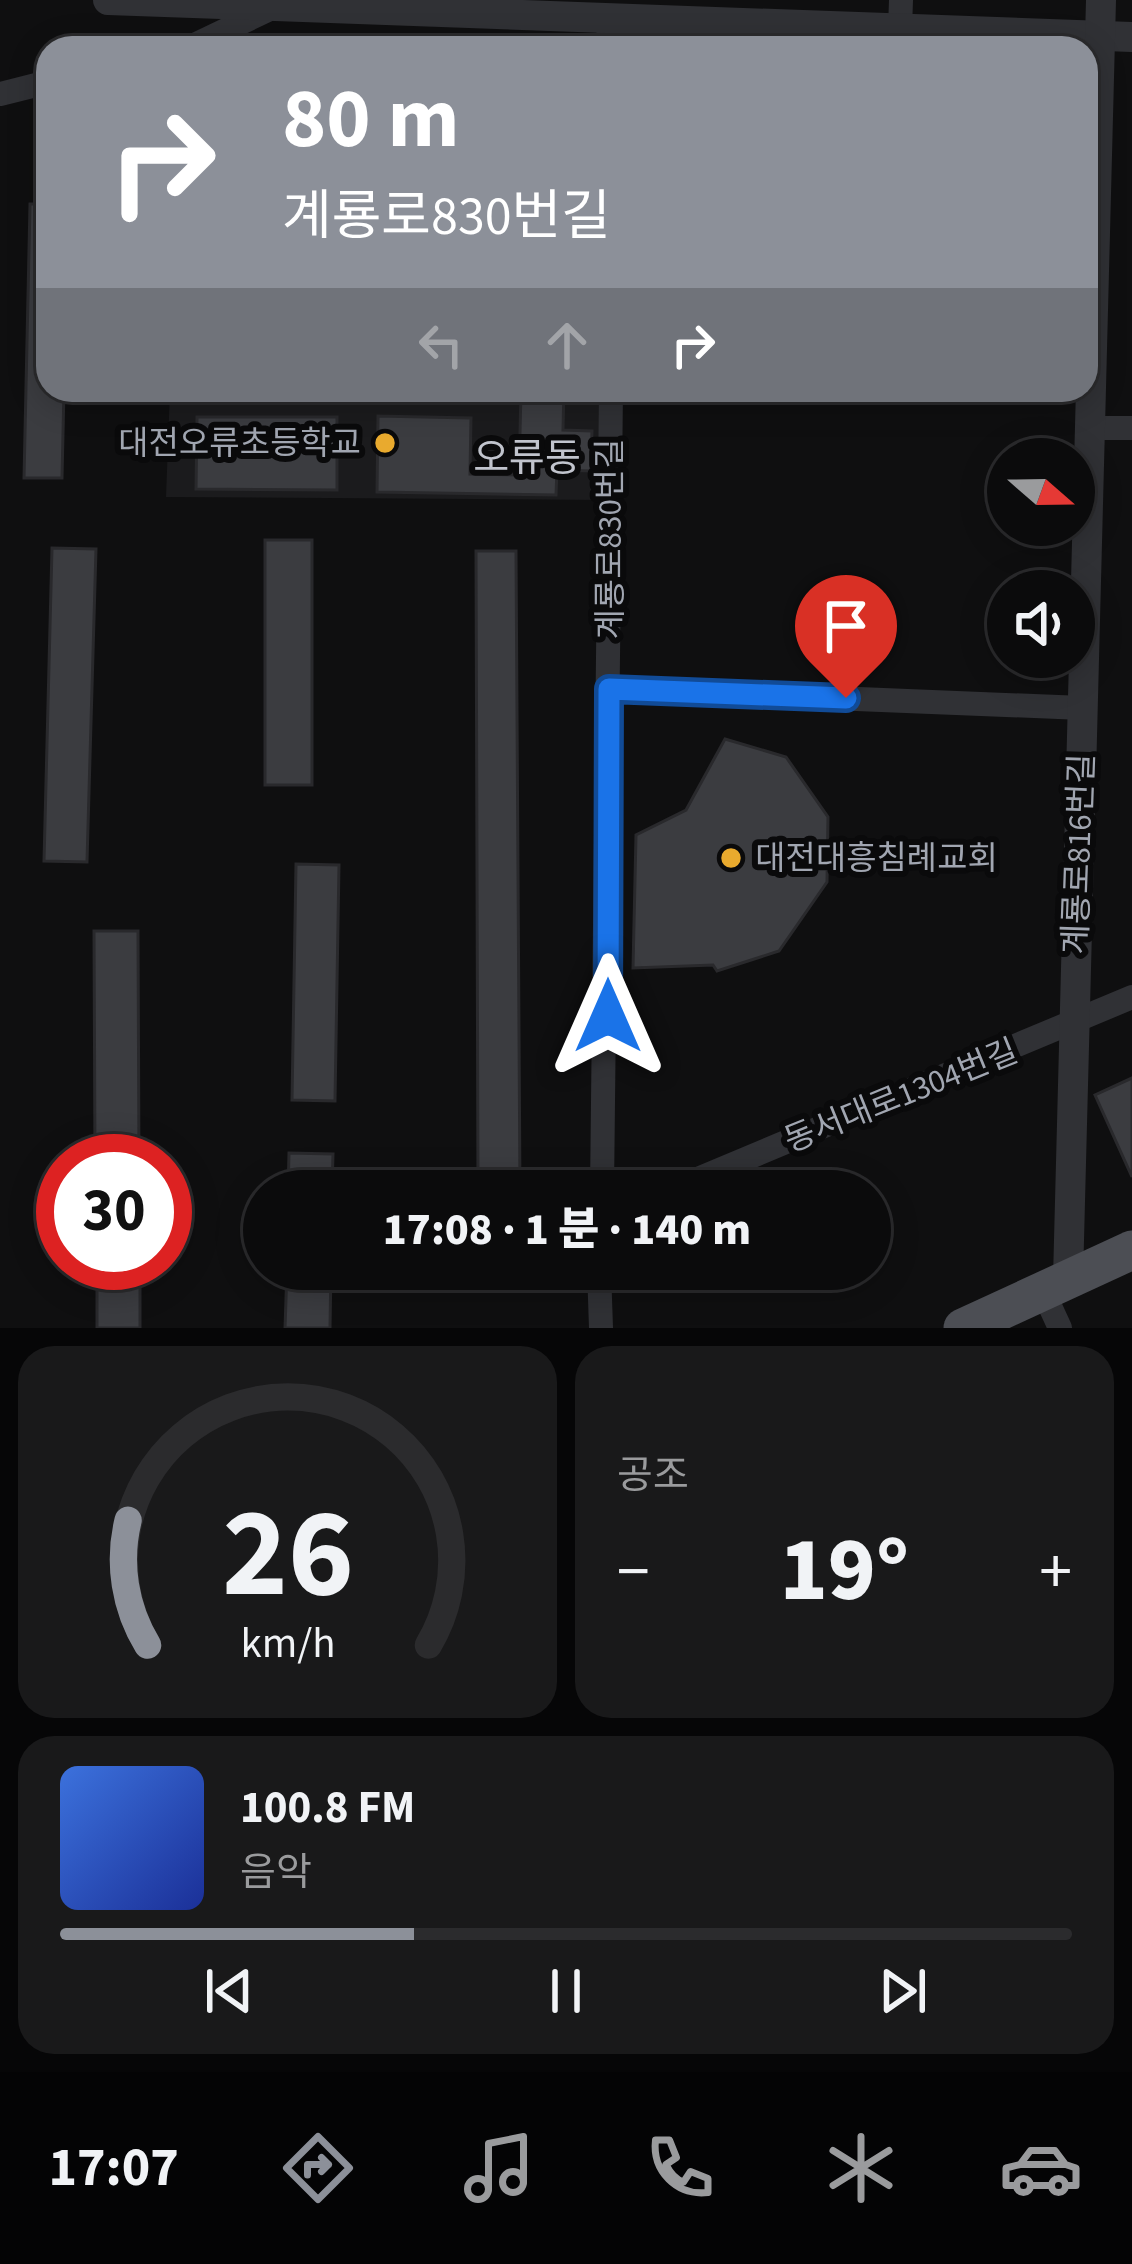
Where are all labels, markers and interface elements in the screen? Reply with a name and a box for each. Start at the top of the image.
text: 80 m [282,60,460,180]
icon: right [84,84,240,240]
text: 계룡로830번길 [282,179,611,256]
icon: left [408,312,474,378]
icon: ahead [534,312,600,378]
icon: right [660,312,726,378]
place label: 대전오류초등학교 [118,420,361,467]
marker: 대전오류초등학교 [372,430,398,456]
district label: 오류동 [473,431,581,487]
street label: 계룡로830번길 [587,438,634,640]
north arrow [987,438,1095,546]
map controls [987,438,1095,678]
button: sound [987,570,1095,678]
pin [795,575,897,698]
icon: arrive [813,593,879,659]
street label: 계룡로816번길 [1052,753,1106,955]
place label: 대전대흥침례교회 [755,835,998,882]
marker: 대전대흥침례교회 [718,845,744,871]
position arrow [545,953,671,1079]
street label: 동서대로1304번길 [777,1028,1025,1164]
speed limit sign: 30 [36,1134,192,1290]
text: 17:08 · 1 분 · 140 m [383,1198,751,1262]
text: 공조 [617,1448,689,1504]
text: 26 [222,1466,353,1644]
text: 19° [780,1507,909,1635]
text: − [617,1525,650,1619]
text: + [1039,1525,1072,1619]
text: km/h [240,1613,335,1674]
text: 100.8 FM [240,1776,415,1840]
text: 음악 [240,1845,312,1901]
icon: previous [196,1958,262,2024]
icon: pause [533,1958,599,2024]
icon: next [870,1958,936,2024]
icon: directions [276,2126,360,2210]
icon: music [457,2126,541,2210]
icon: phone [638,2126,722,2210]
icon: climate [819,2126,903,2210]
icon: car [999,2126,1083,2210]
text: 17:07 [48,2130,179,2207]

